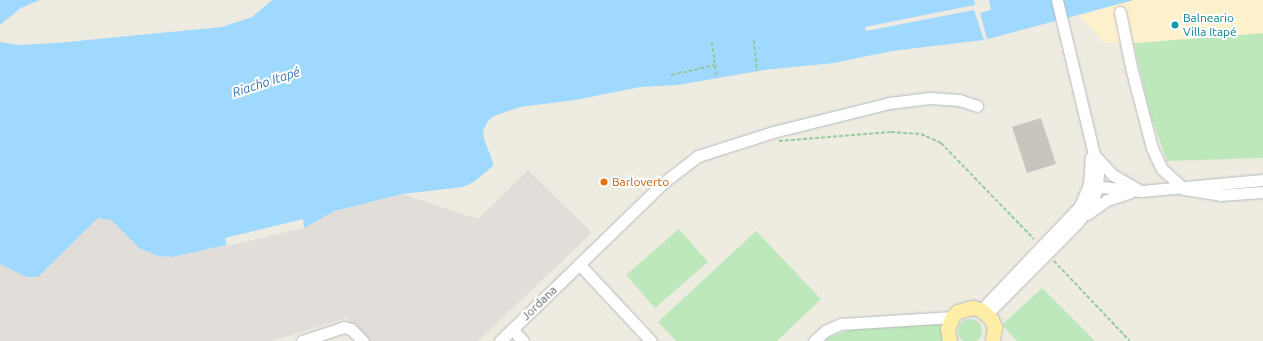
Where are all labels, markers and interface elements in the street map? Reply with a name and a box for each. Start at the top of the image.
place label: Balneario Villa Itapé [1183,11,1237,39]
marker: Balneario Villa Itapé [1170,20,1180,30]
water label: Riacho Itapé [230,64,302,100]
place label: Barloverto [612,175,669,189]
marker: Barloverto [599,177,609,187]
street label: Jordana [518,283,560,323]

